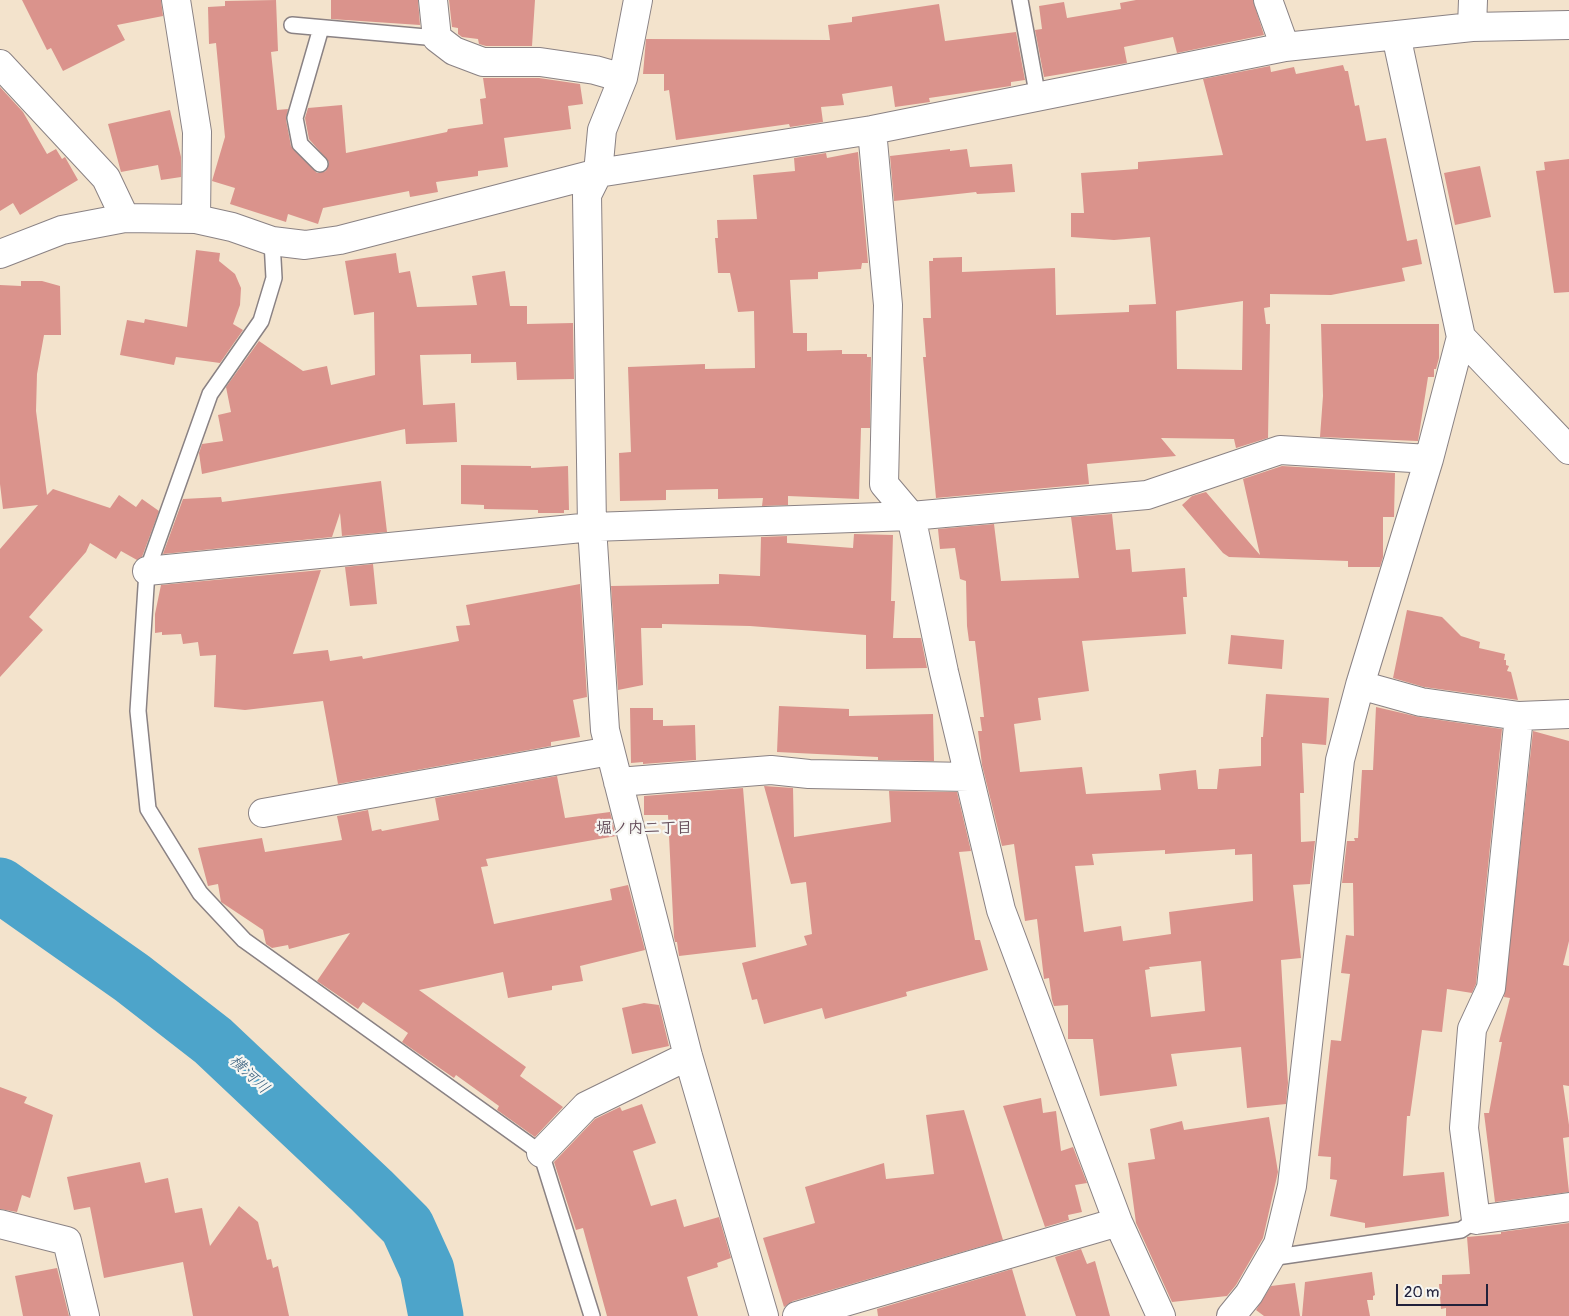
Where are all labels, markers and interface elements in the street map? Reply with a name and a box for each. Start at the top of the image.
district label: 堀ノ内二丁目 [596,819,692,839]
water label: 横河川 [225,1052,273,1098]
scale bar [1399,1274,1492,1306]
text: 20 m [1404,1283,1439,1302]

